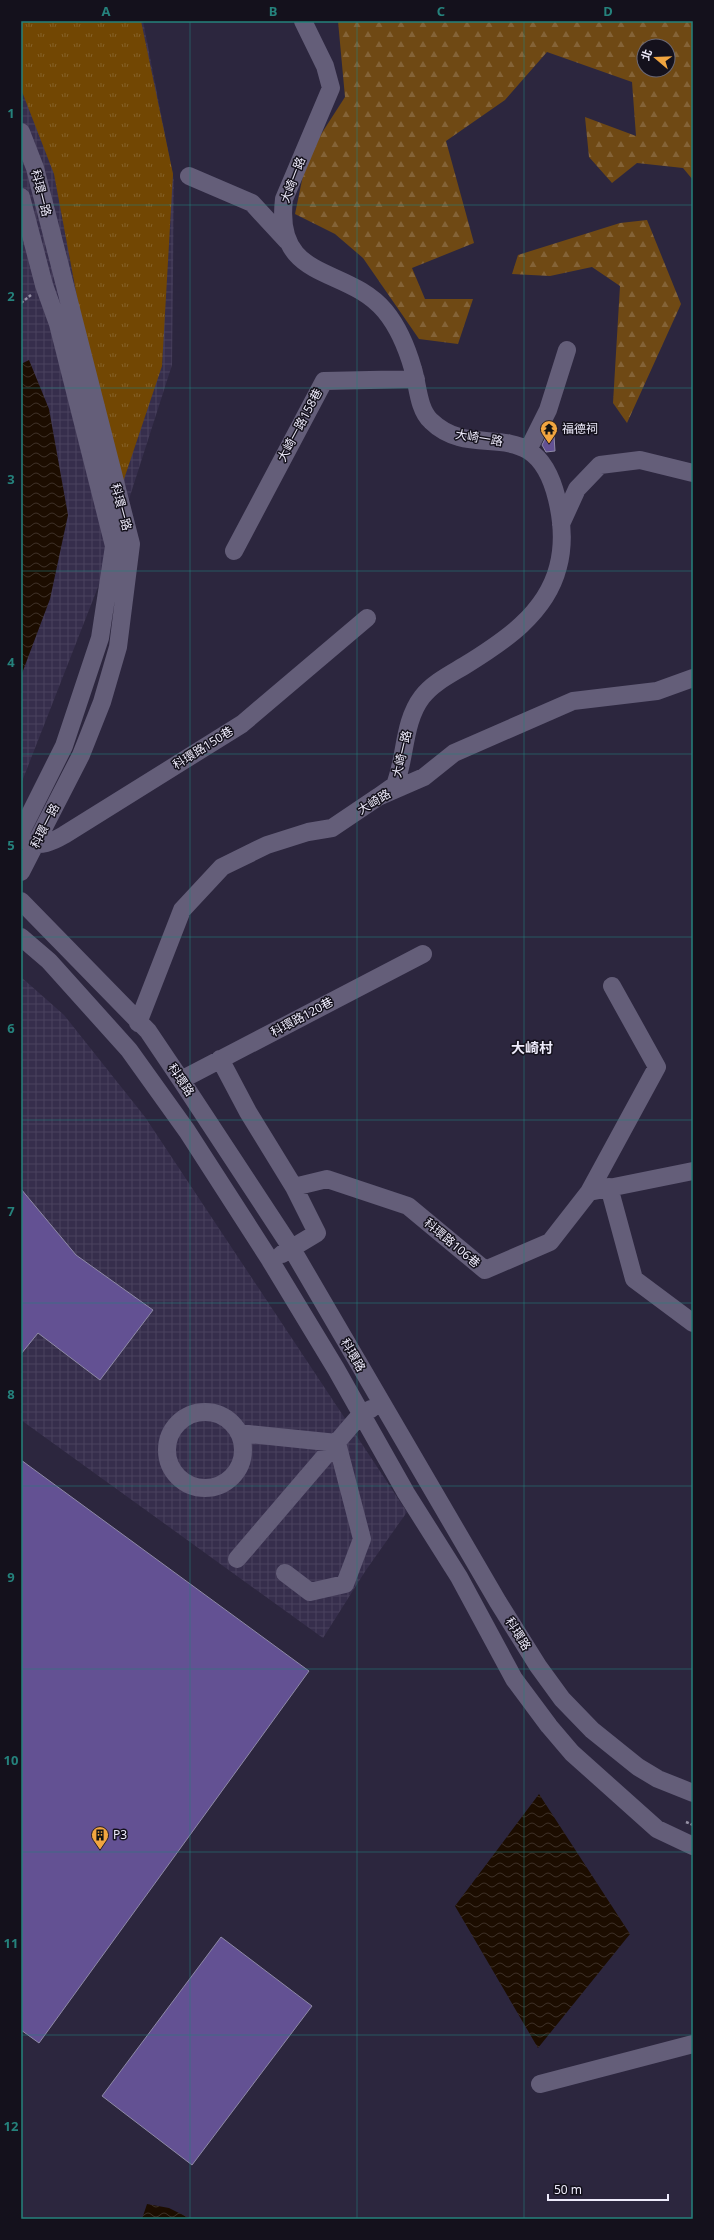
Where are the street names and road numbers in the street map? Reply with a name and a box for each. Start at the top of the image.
street label: 大崎一路 [276,154,309,205]
street label: 科環一路 [27,168,56,218]
street label: 大崎一路158巷 [273,385,326,464]
street label: 大崎一路 [454,425,504,450]
street label: 科環一路 [107,481,136,532]
street label: 科環路150巷 [169,722,236,773]
street label: 大崎一路 [388,729,415,779]
street label: 大崎路 [354,785,394,818]
street label: 科環一路 [26,801,63,851]
street label: 科環路120巷 [267,993,336,1040]
street label: 科環路 [164,1060,199,1099]
street label: 科環路106巷 [421,1214,484,1271]
street label: 科環路 [337,1335,370,1375]
street label: 科環路 [502,1614,535,1654]

